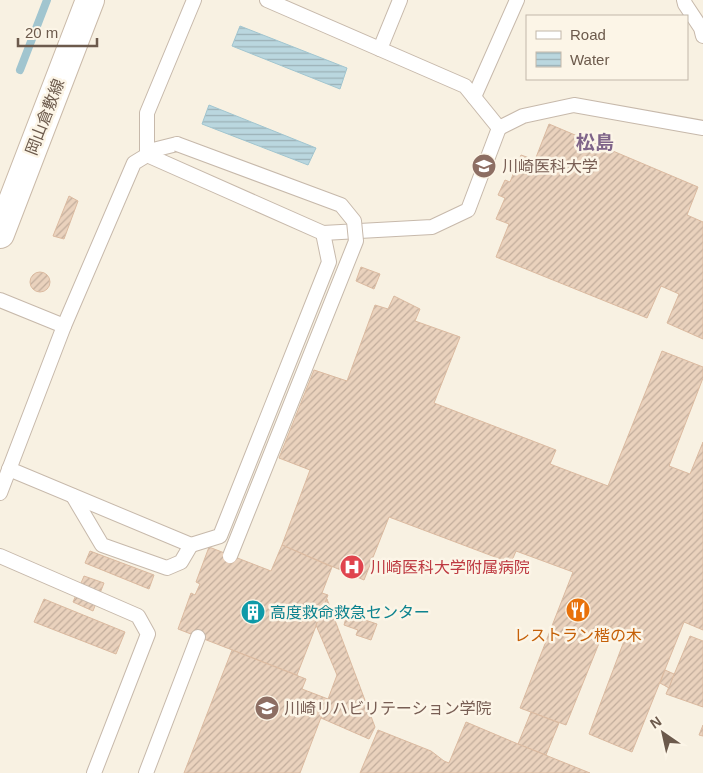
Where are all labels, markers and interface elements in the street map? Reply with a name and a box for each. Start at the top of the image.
scale bar [18,15,96,47]
legend [526,15,688,80]
text: 20 m [25,24,58,41]
text: Road [570,26,606,43]
text: Water [570,51,609,68]
street label: 岡山倉敷線 [23,77,67,157]
district label: 松島 [576,132,614,153]
school or university icon: 川崎医科大学 [471,153,497,179]
place label: 川崎医科大学 [502,158,598,175]
hospital icon: 川崎医科大学附属病院 [339,554,365,580]
place label: 川崎医科大学附属病院 [370,559,530,576]
restaurant icon: レストラン楷の木 [565,597,591,623]
building icon: 高度救命救急センター [240,599,266,625]
place label: 高度救命救急センター [270,604,430,621]
place label: レストラン楷の木 [514,627,642,644]
school or university icon: 川崎リハビリテーション学院 [254,695,280,721]
place label: 川崎リハビリテーション学院 [284,700,492,717]
north arrow [638,708,688,758]
text: N [647,713,664,732]

